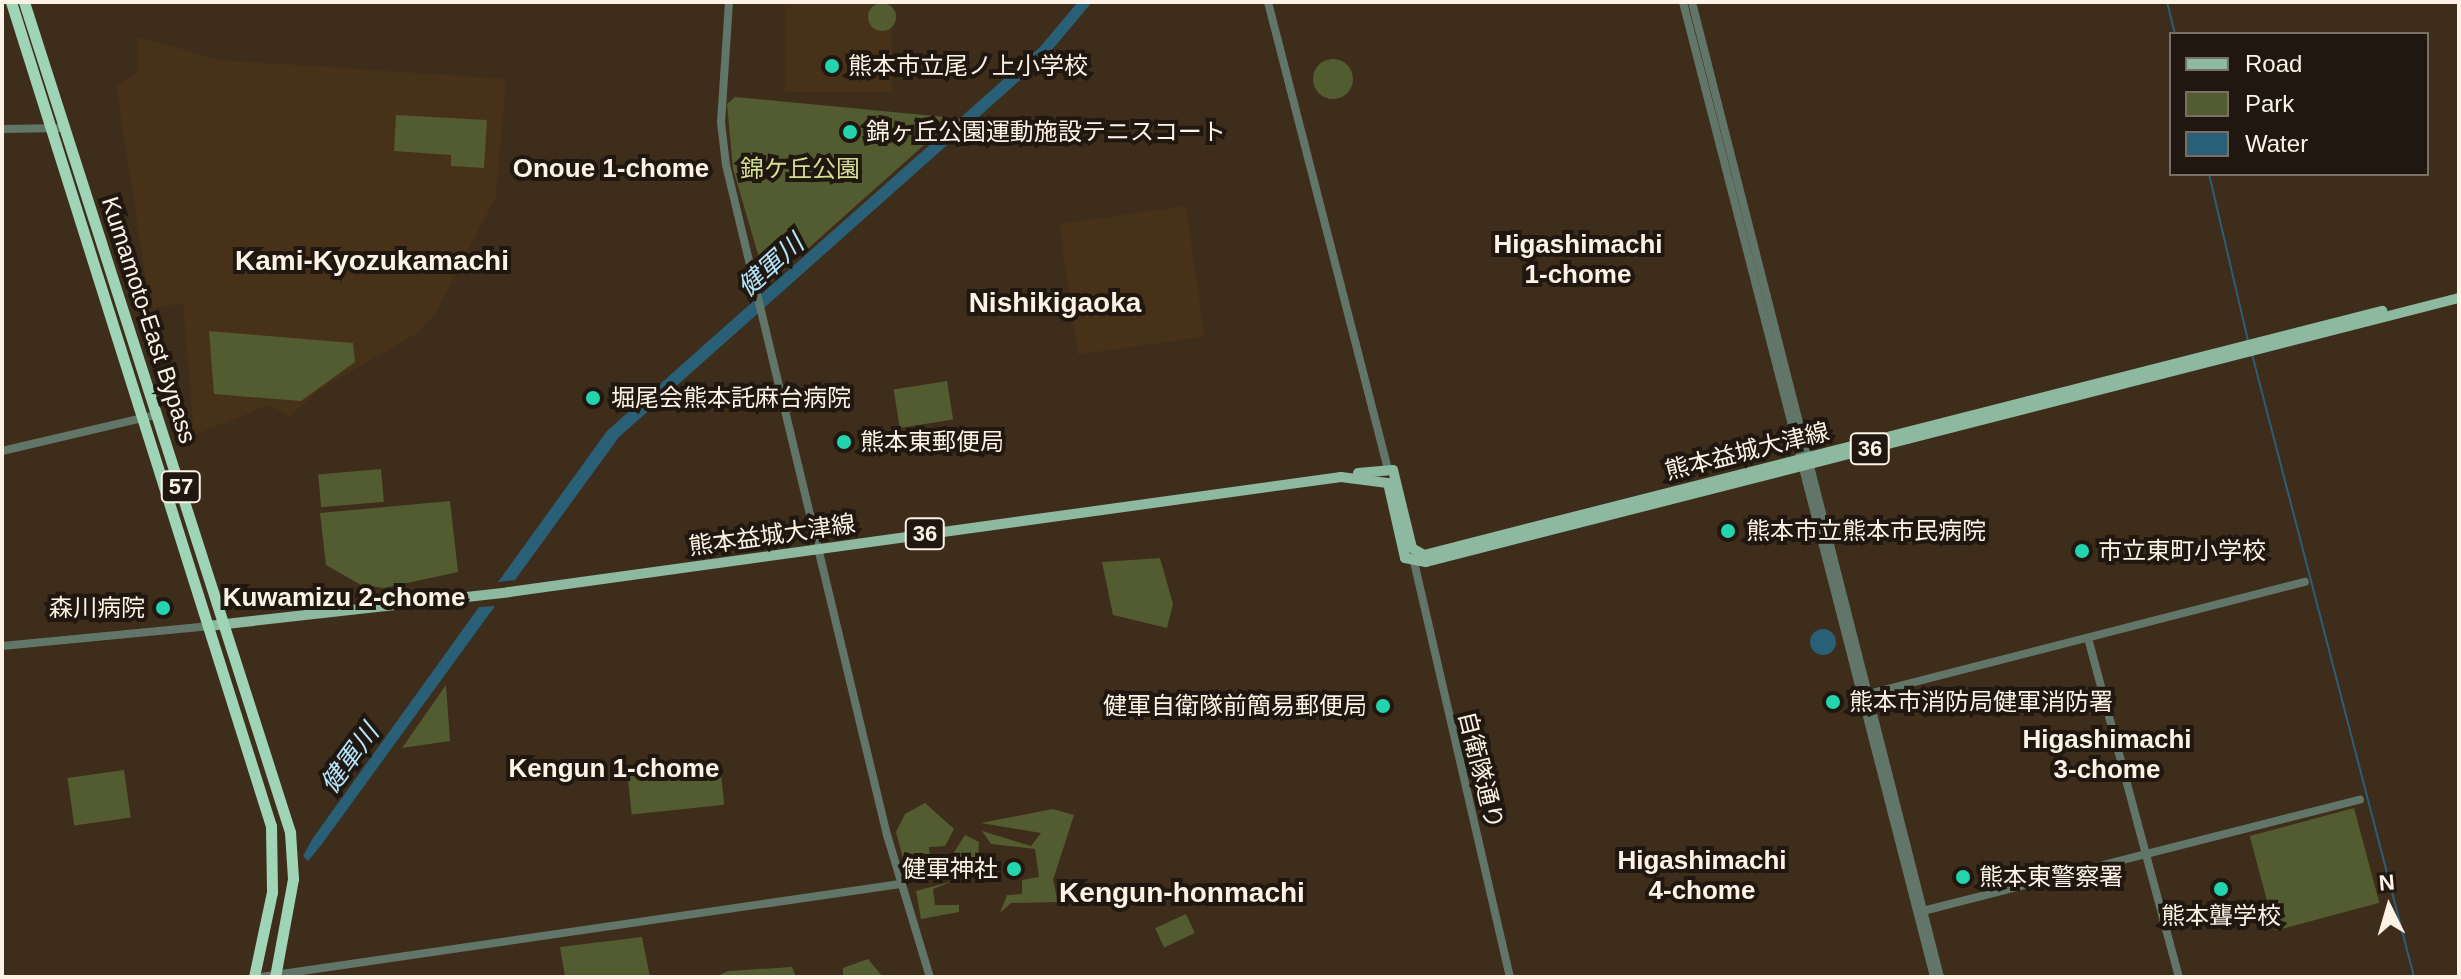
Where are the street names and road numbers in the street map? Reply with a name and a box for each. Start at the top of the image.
street label: Kumamoto-East Bypass [96,193,202,447]
street label: 熊本益城大津線 [1662,417,1832,485]
road number: 36 [1848,431,1892,467]
road number: 57 [159,469,203,505]
street label: 熊本益城大津線 [687,509,857,561]
road number: 36 [903,516,947,552]
street label: 自衛隊通り [1453,708,1509,832]

